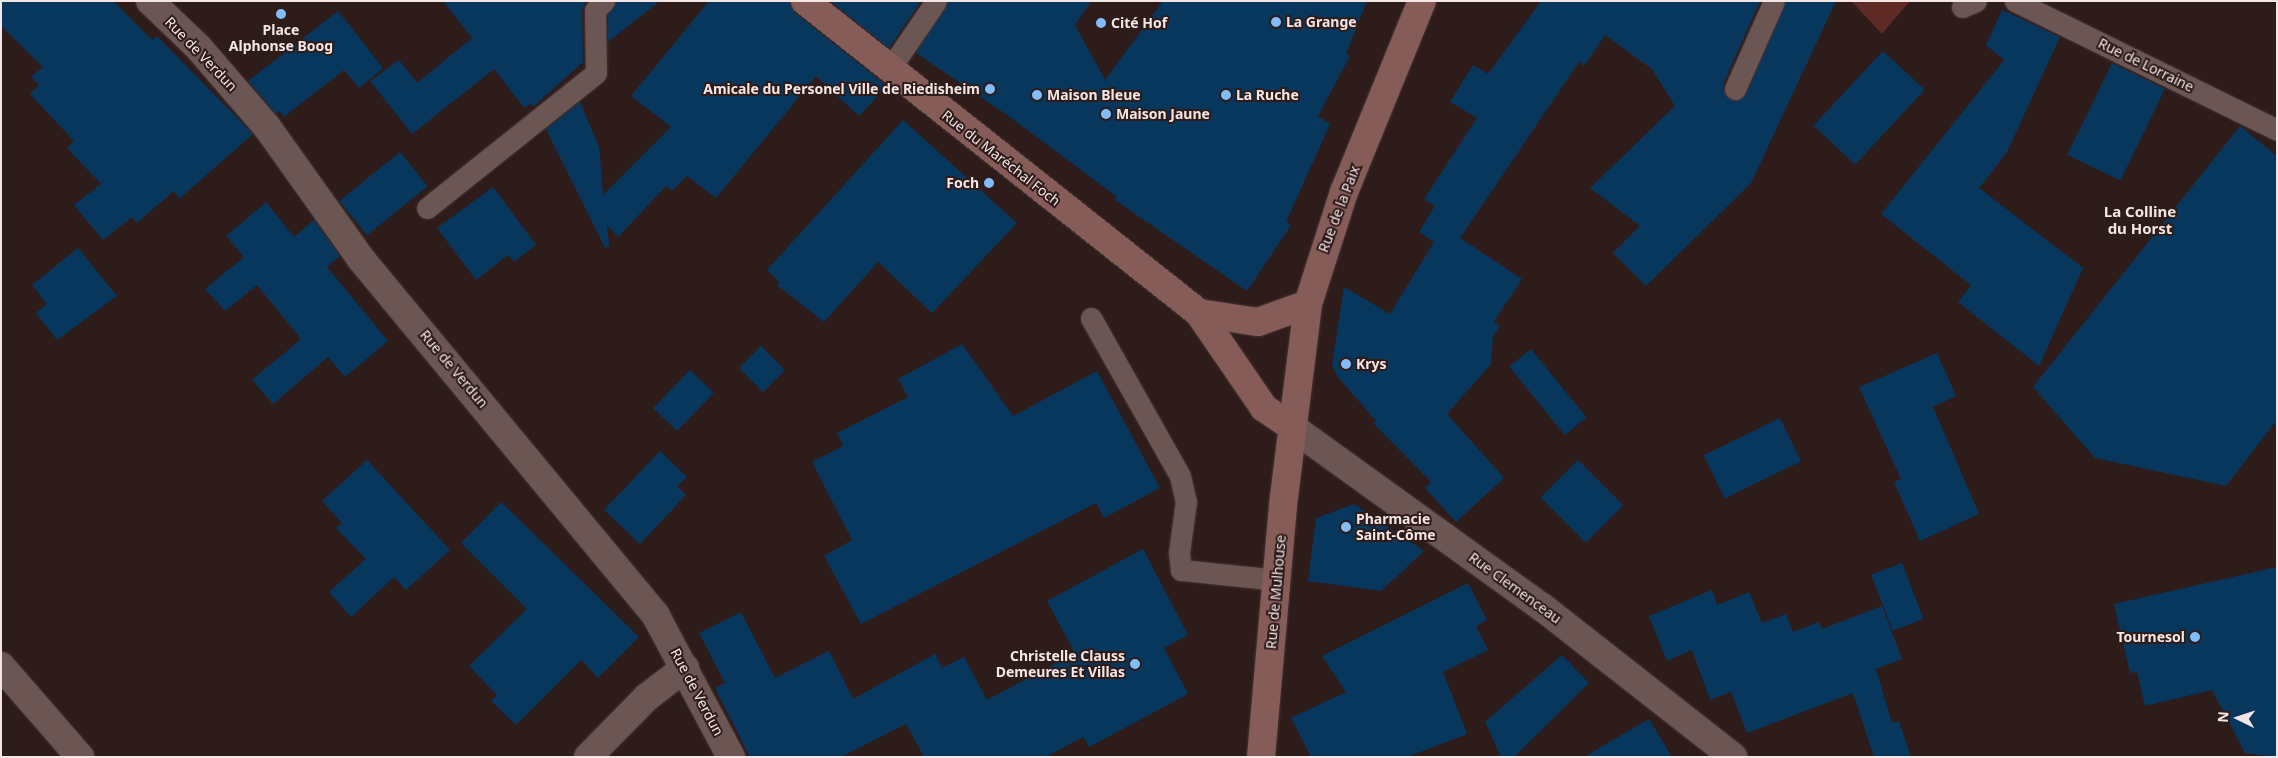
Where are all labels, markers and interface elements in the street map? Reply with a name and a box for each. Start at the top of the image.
marker: Place Alphonse Boog [275,8,287,20]
street label: Rue de Verdun [161,13,241,95]
place label: La Grange [1286,14,1357,30]
place label: Cité Hof [1111,15,1167,31]
marker: La Grange [1270,16,1282,28]
marker: Cité Hof [1095,17,1107,29]
place label: Place Alphonse Boog [229,22,333,54]
street label: Rue de Lorraine [2096,35,2196,95]
place label: Amicale du Personel Ville de Riedisheim [703,81,980,97]
marker: Amicale du Personel Ville de Riedisheim [984,83,996,95]
place label: Maison Bleue [1047,87,1141,103]
place label: La Ruche [1236,87,1299,103]
marker: Maison Bleue [1031,89,1043,101]
marker: La Ruche [1220,89,1232,101]
place label: Maison Jaune [1116,106,1210,122]
street label: Rue du Maréchal Foch [939,107,1063,209]
marker: Maison Jaune [1100,108,1112,120]
street label: Rue de la Paix [1315,163,1363,255]
place label: Foch [946,175,979,191]
marker: Foch [983,177,995,189]
district label: La Colline du Horst [2104,202,2176,237]
street label: Rue de Verdun [417,327,491,411]
place label: Krys [1356,356,1387,372]
marker: Krys [1340,358,1352,370]
place label: Pharmacie Saint-Côme [1356,511,1436,544]
marker: Pharmacie Saint-Côme [1340,521,1352,533]
street label: Rue de Mulhouse [1263,534,1289,650]
street label: Rue Clemenceau [1466,549,1564,627]
place label: Tournesol [2116,629,2185,645]
marker: Tournesol [2189,631,2201,643]
street label: Rue de Verdun [667,645,727,739]
place label: Christelle Clauss Demeures Et Villas [996,648,1125,680]
marker: Christelle Clauss Demeures Et Villas [1129,658,1141,670]
north arrow [2213,693,2263,743]
text: N [2213,711,2232,723]

